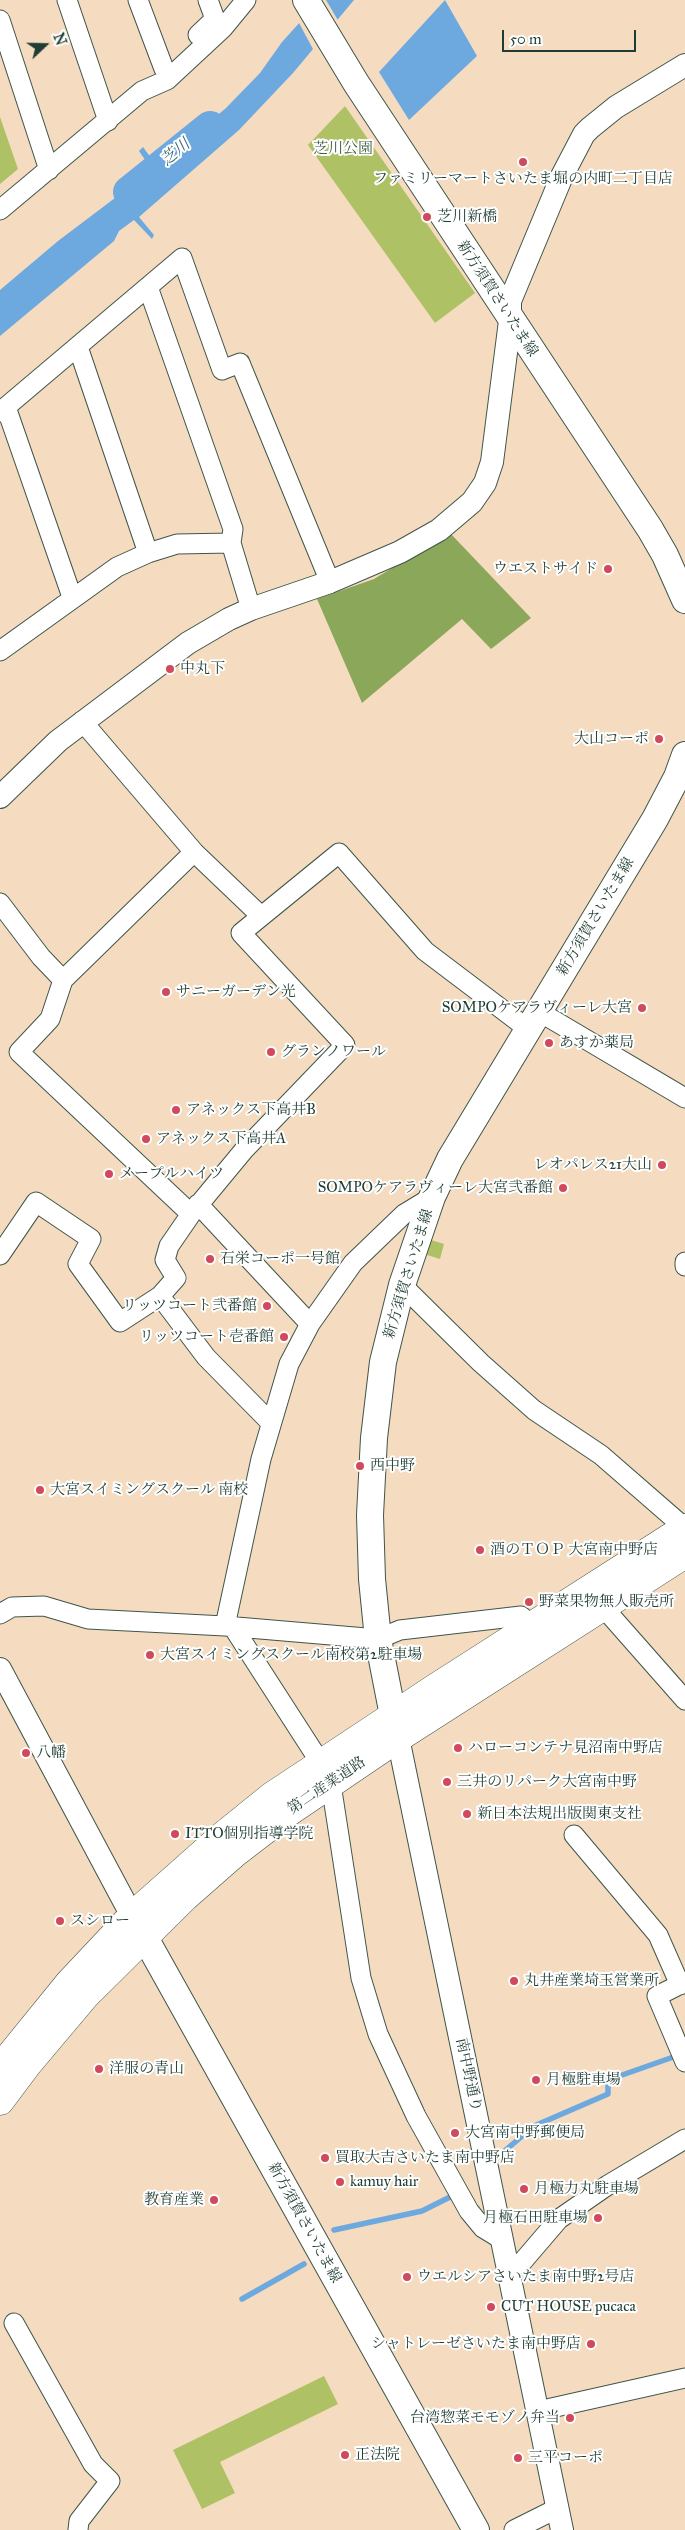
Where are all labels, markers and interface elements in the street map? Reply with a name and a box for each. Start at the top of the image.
north arrow [20,20,70,70]
scale bar [505,20,639,52]
text: 50 m [510,30,542,48]
text: N [49,31,70,48]
water label: 芝川 [158,135,194,171]
park label: 芝川公園 [313,140,373,158]
marker: ファミリーマートさいたま堀の内町二丁目店 [517,156,529,168]
place label: ファミリーマートさいたま堀の内町二丁目店 [373,170,673,188]
place label: 芝川新橋 [437,208,497,226]
marker: 芝川新橋 [421,211,433,223]
street label: 新方須賀さいたま線 [453,237,541,361]
place label: ウエストサイド [493,560,598,578]
marker: ウエストサイド [602,563,614,575]
place label: 中丸下 [180,660,225,678]
marker: 中丸下 [164,663,176,675]
place label: 大山コーポ [574,730,649,748]
marker: 大山コーポ [653,733,665,745]
street label: 新方須賀さいたま線 [554,855,638,979]
place label: サニーガーデン光 [176,983,296,1001]
marker: サニーガーデン光 [160,986,172,998]
place label: SOMPOケアラヴィーレ大宮 [442,999,632,1017]
marker: SOMPOケアラヴィーレ大宮 [636,1002,648,1014]
place label: あすか薬局 [559,1034,634,1052]
marker: あすか薬局 [543,1037,555,1049]
place label: グランノワール [281,1043,386,1061]
marker: グランノワール [265,1046,277,1058]
place label: アネックス下高井B [186,1101,316,1119]
marker: アネックス下高井B [170,1104,182,1116]
place label: アネックス下高井A [156,1130,286,1148]
marker: アネックス下高井A [140,1133,152,1145]
place label: レオパレス21大山 [534,1156,652,1174]
marker: レオパレス21大山 [656,1159,668,1171]
place label: メープルハイツ [119,1165,224,1183]
marker: メープルハイツ [103,1168,115,1180]
place label: SOMPOケアラヴィーレ大宮弐番館 [318,1179,553,1197]
marker: SOMPOケアラヴィーレ大宮弐番館 [557,1182,569,1194]
street label: 新方須賀さいたま線 [381,1207,437,1341]
place label: 石栄コーポ一号館 [220,1250,340,1268]
marker: 石栄コーポ一号館 [204,1253,216,1265]
place label: リッツコート弐番館 [122,1297,257,1315]
marker: リッツコート弐番館 [261,1300,273,1312]
place label: リッツコート壱番館 [139,1328,274,1346]
marker: リッツコート壱番館 [278,1331,290,1343]
place label: 西中野 [370,1457,415,1475]
marker: 西中野 [354,1460,366,1472]
place label: 大宮スイミングスクール 南校 [50,1481,248,1499]
marker: 大宮スイミングスクール 南校 [34,1484,46,1496]
place label: 酒のＴＯＰ 大宮南中野店 [490,1541,658,1559]
marker: 酒のＴＯＰ 大宮南中野店 [474,1544,486,1556]
place label: 野菜果物無人販売所 [539,1593,674,1611]
marker: 野菜果物無人販売所 [523,1596,535,1608]
place label: 大宮スイミングスクール南校第2駐車場 [160,1646,422,1664]
marker: 大宮スイミングスクール南校第2駐車場 [144,1649,156,1661]
place label: ハローコンテナ見沼南中野店 [468,1739,663,1757]
marker: ハローコンテナ見沼南中野店 [452,1742,464,1754]
place label: 八幡 [36,1744,66,1762]
marker: 八幡 [20,1747,32,1759]
street label: 第二産業道路 [285,1753,369,1819]
place label: 三井のリパーク大宮南中野 [457,1773,637,1791]
marker: 三井のリパーク大宮南中野 [441,1776,453,1788]
place label: 新日本法規出版関東支社 [477,1805,642,1823]
marker: 新日本法規出版関東支社 [461,1808,473,1820]
place label: ITTO個別指導学院 [185,1825,314,1843]
marker: ITTO個別指導学院 [169,1828,181,1840]
place label: スシロー [70,1912,130,1930]
marker: スシロー [54,1915,66,1927]
place label: 丸井産業埼玉営業所 [524,1972,659,1990]
marker: 丸井産業埼玉営業所 [508,1975,520,1987]
street label: 南中野通り [451,2036,485,2114]
place label: 洋服の青山 [109,2060,184,2078]
marker: 洋服の青山 [93,2063,105,2075]
place label: 月極駐車場 [546,2071,621,2089]
marker: 月極駐車場 [530,2074,542,2086]
place label: 大宮南中野郵便局 [465,2124,585,2142]
marker: 大宮南中野郵便局 [449,2127,461,2139]
place label: 買取大吉さいたま南中野店 [335,2149,515,2167]
marker: 買取大吉さいたま南中野店 [319,2152,331,2164]
street label: 新方須賀さいたま線 [263,2160,345,2286]
place label: kamuy hair [350,2173,418,2191]
marker: kamuy hair [334,2176,346,2188]
place label: 月極力丸駐車場 [534,2180,639,2198]
marker: 月極力丸駐車場 [518,2183,530,2195]
place label: 教育産業 [144,2191,204,2209]
marker: 教育産業 [208,2194,220,2206]
place label: 月極石田駐車場 [483,2209,588,2227]
marker: 月極石田駐車場 [592,2212,604,2224]
place label: ウエルシアさいたま南中野2号店 [417,2268,634,2286]
marker: ウエルシアさいたま南中野2号店 [401,2271,413,2283]
place label: CUT HOUSE pucaca [501,2298,636,2316]
marker: CUT HOUSE pucaca [485,2301,497,2313]
place label: シャトレーゼさいたま南中野店 [371,2335,581,2353]
marker: シャトレーゼさいたま南中野店 [585,2338,597,2350]
place label: 台湾惣菜モモゾノ弁当 [410,2409,560,2427]
marker: 台湾惣菜モモゾノ弁当 [564,2412,576,2424]
place label: 正法院 [355,2446,400,2464]
marker: 正法院 [339,2449,351,2461]
place label: 三平コーポ [528,2449,603,2467]
marker: 三平コーポ [512,2452,524,2464]

